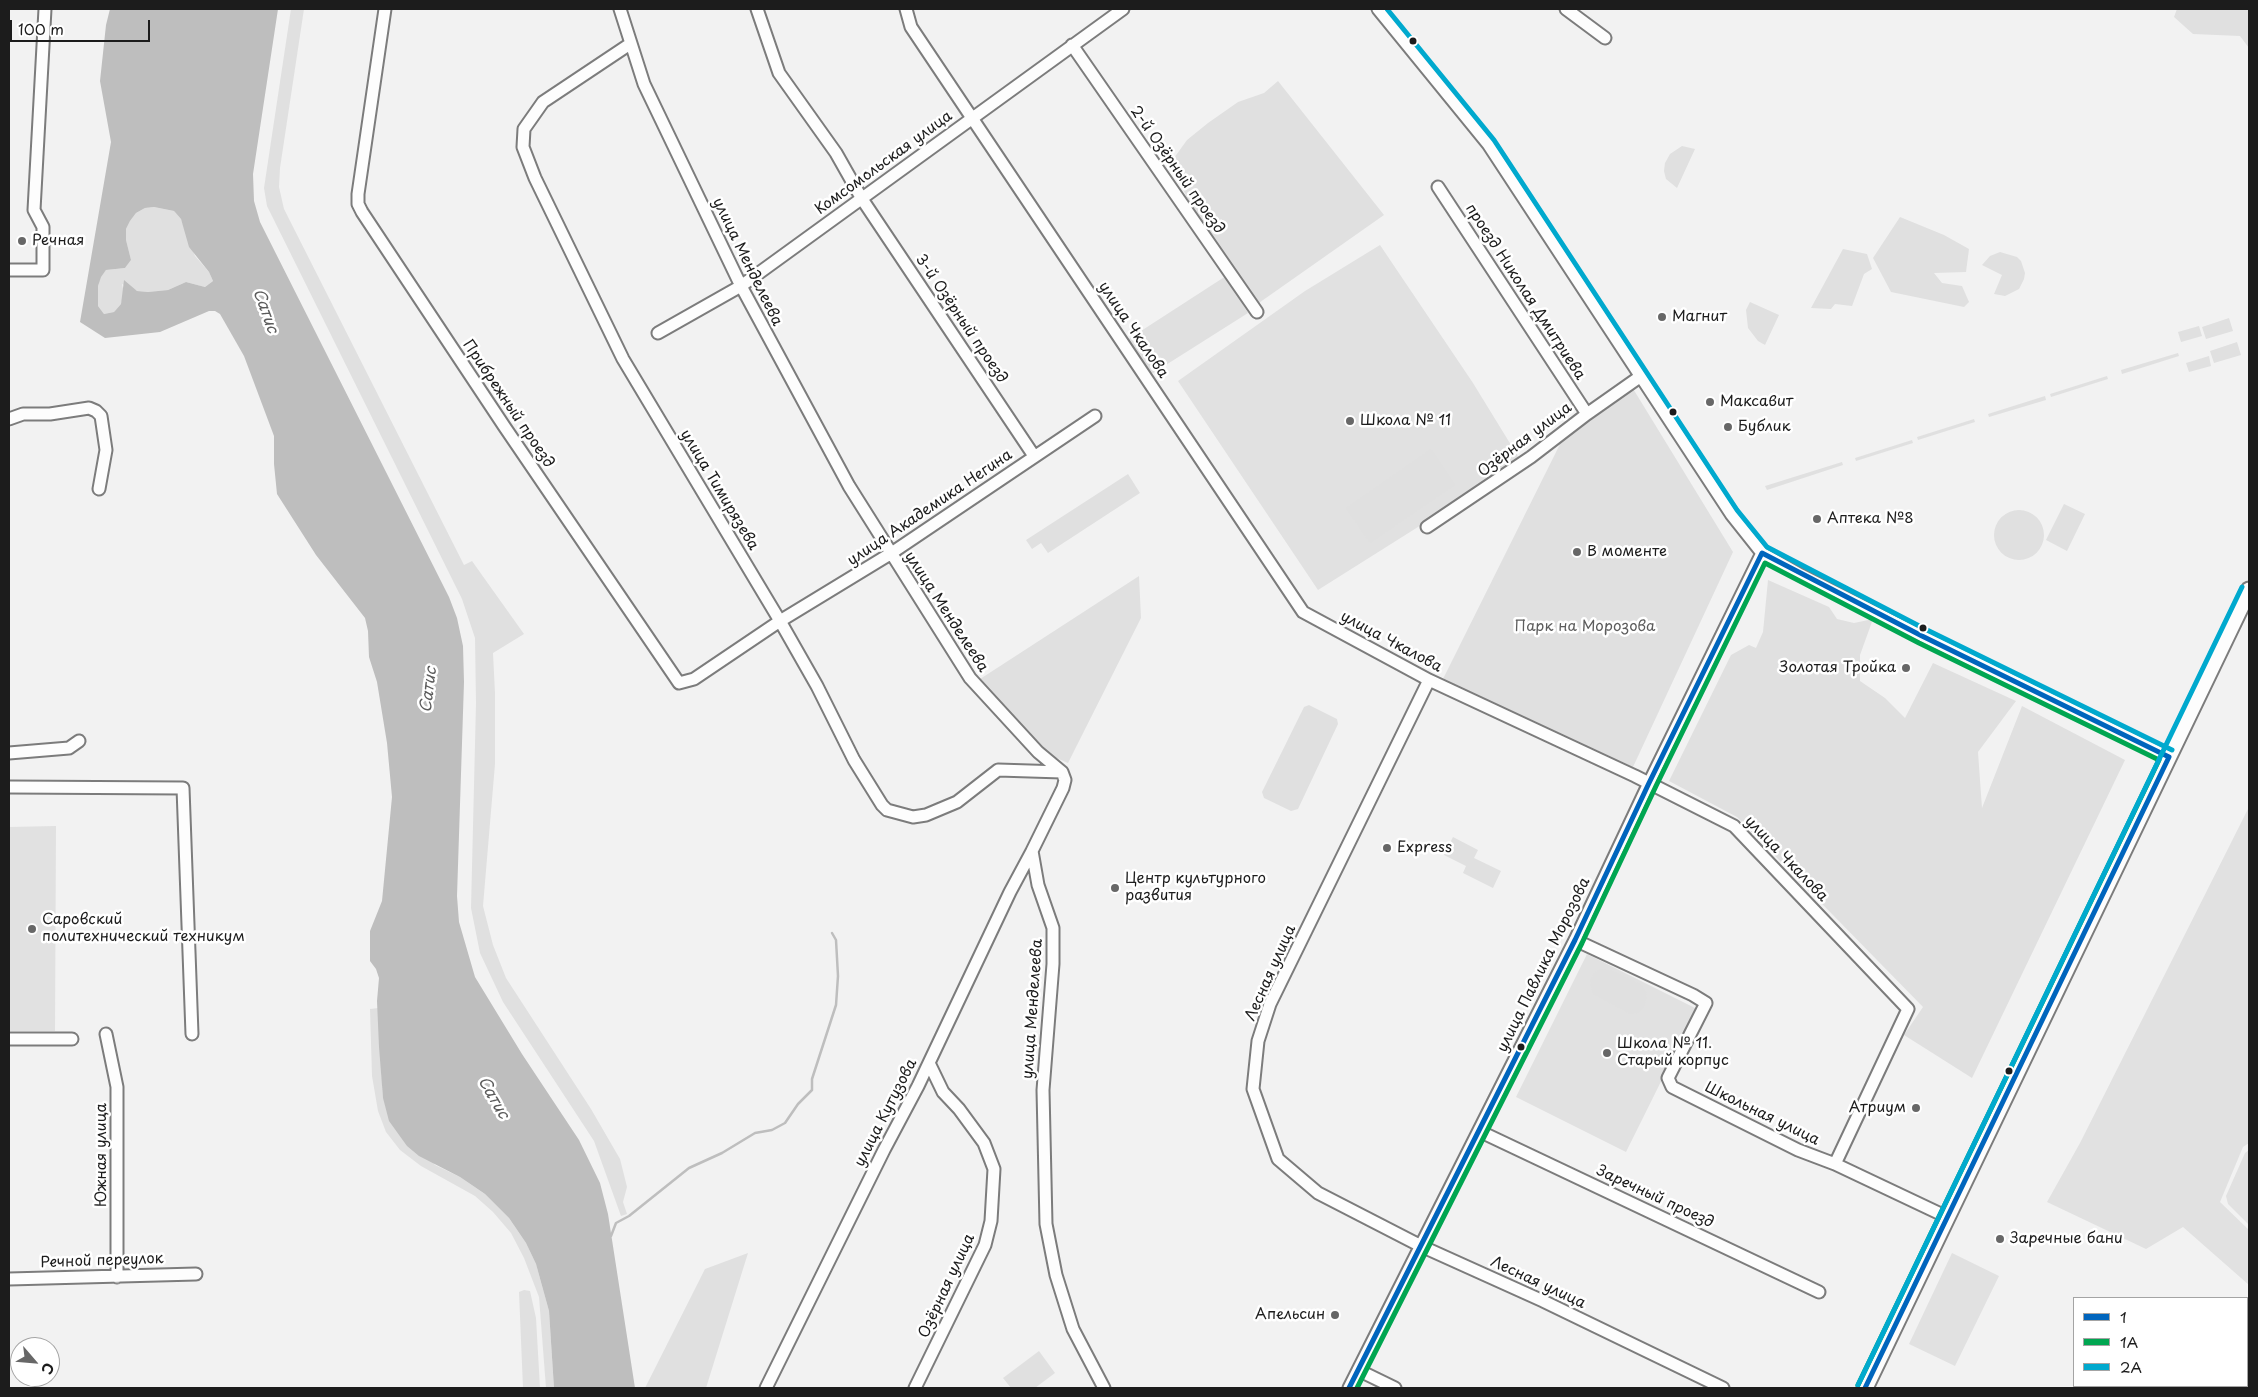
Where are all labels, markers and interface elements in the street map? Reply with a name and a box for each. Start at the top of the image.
scale bar [12,10,152,42]
text: 100 m [18,17,64,40]
unlabelled marker [1408,36,1418,46]
street label: 2-й Озёрный проезд [1126,103,1228,237]
street label: Комсомольская улица [812,107,956,219]
street label: улица Менделеева [708,195,786,329]
street label: проезд Николая Дмитриева [1461,201,1589,383]
place label: Речная [32,232,84,250]
marker: Речная [16,235,28,247]
street label: 3-й Озёрный проезд [911,251,1011,387]
street label: улица Чкалова [1094,278,1172,382]
water label: Сатис [248,286,282,336]
place label: Магнит [1672,308,1727,326]
marker: Магнит [1656,311,1668,323]
street label: Прибрежный проезд [458,337,558,471]
place label: Максавит [1720,393,1793,411]
marker: Максавит [1704,396,1716,408]
street label: Озёрная улица [1475,399,1575,481]
unlabelled marker [1668,407,1678,417]
place label: Школа № 11 [1360,412,1451,430]
marker: Школа № 11 [1344,415,1356,427]
place label: Бублик [1738,418,1791,436]
marker: Бублик [1722,421,1734,433]
street label: улица Тимирязева [676,426,762,554]
street label: улица Академика Негина [844,446,1016,570]
place label: Аптека №8 [1827,510,1914,528]
marker: Аптека №8 [1811,513,1823,525]
place label: В моменте [1587,543,1667,561]
marker: В моменте [1571,546,1583,558]
street label: улица Менделеева [900,548,992,676]
street label: улица Чкалова [1337,608,1445,676]
park label: Парк на Морозова [1515,618,1655,636]
unlabelled marker [1918,623,1928,633]
place label: Золотая Тройка [1779,659,1896,677]
marker: Золотая Тройка [1900,662,1912,674]
water label: Сатис [417,666,441,714]
street label: улица Чкалова [1741,812,1831,906]
place label: Express [1397,839,1452,857]
marker: Express [1381,842,1393,854]
place label: Центр культурного развития [1125,870,1266,905]
street label: улица Павлика Морозова [1494,875,1594,1055]
marker: Центр культурного развития [1109,882,1121,894]
place label: Саровский политехнический техникум [42,911,245,946]
street label: Лесная улица [1242,922,1300,1024]
marker: Саровский политехнический техникум [26,923,38,935]
street label: улица Менделеева [1019,938,1047,1080]
place label: Школа № 11. Старый корпус [1617,1035,1729,1070]
unlabelled marker [1516,1042,1526,1052]
marker: Школа № 11. Старый корпус [1601,1047,1613,1059]
street label: улица Кутузова [851,1056,921,1170]
unlabelled marker [2004,1066,2014,1076]
water label: Сатис [473,1073,513,1123]
street label: Школьная улица [1702,1078,1822,1150]
place label: Атриум [1849,1099,1906,1117]
marker: Атриум [1910,1102,1922,1114]
street label: Южная улица [93,1103,111,1207]
street label: Заречный проезд [1593,1162,1717,1232]
place label: Заречные бани [2010,1230,2123,1248]
street label: Озёрная улица [915,1231,979,1341]
marker: Заречные бани [1994,1233,2006,1245]
street label: Речной переулок [40,1250,164,1272]
street label: Лесная улица [1488,1253,1588,1313]
legend [2073,1297,2248,1387]
text: 1 [2120,1305,2127,1328]
place label: Апельсин [1255,1306,1325,1324]
marker: Апельсин [1329,1309,1341,1321]
text: 1А [2120,1330,2138,1353]
north arrow [10,1337,60,1387]
text: 2А [2120,1355,2142,1378]
text: С [36,1359,60,1378]

